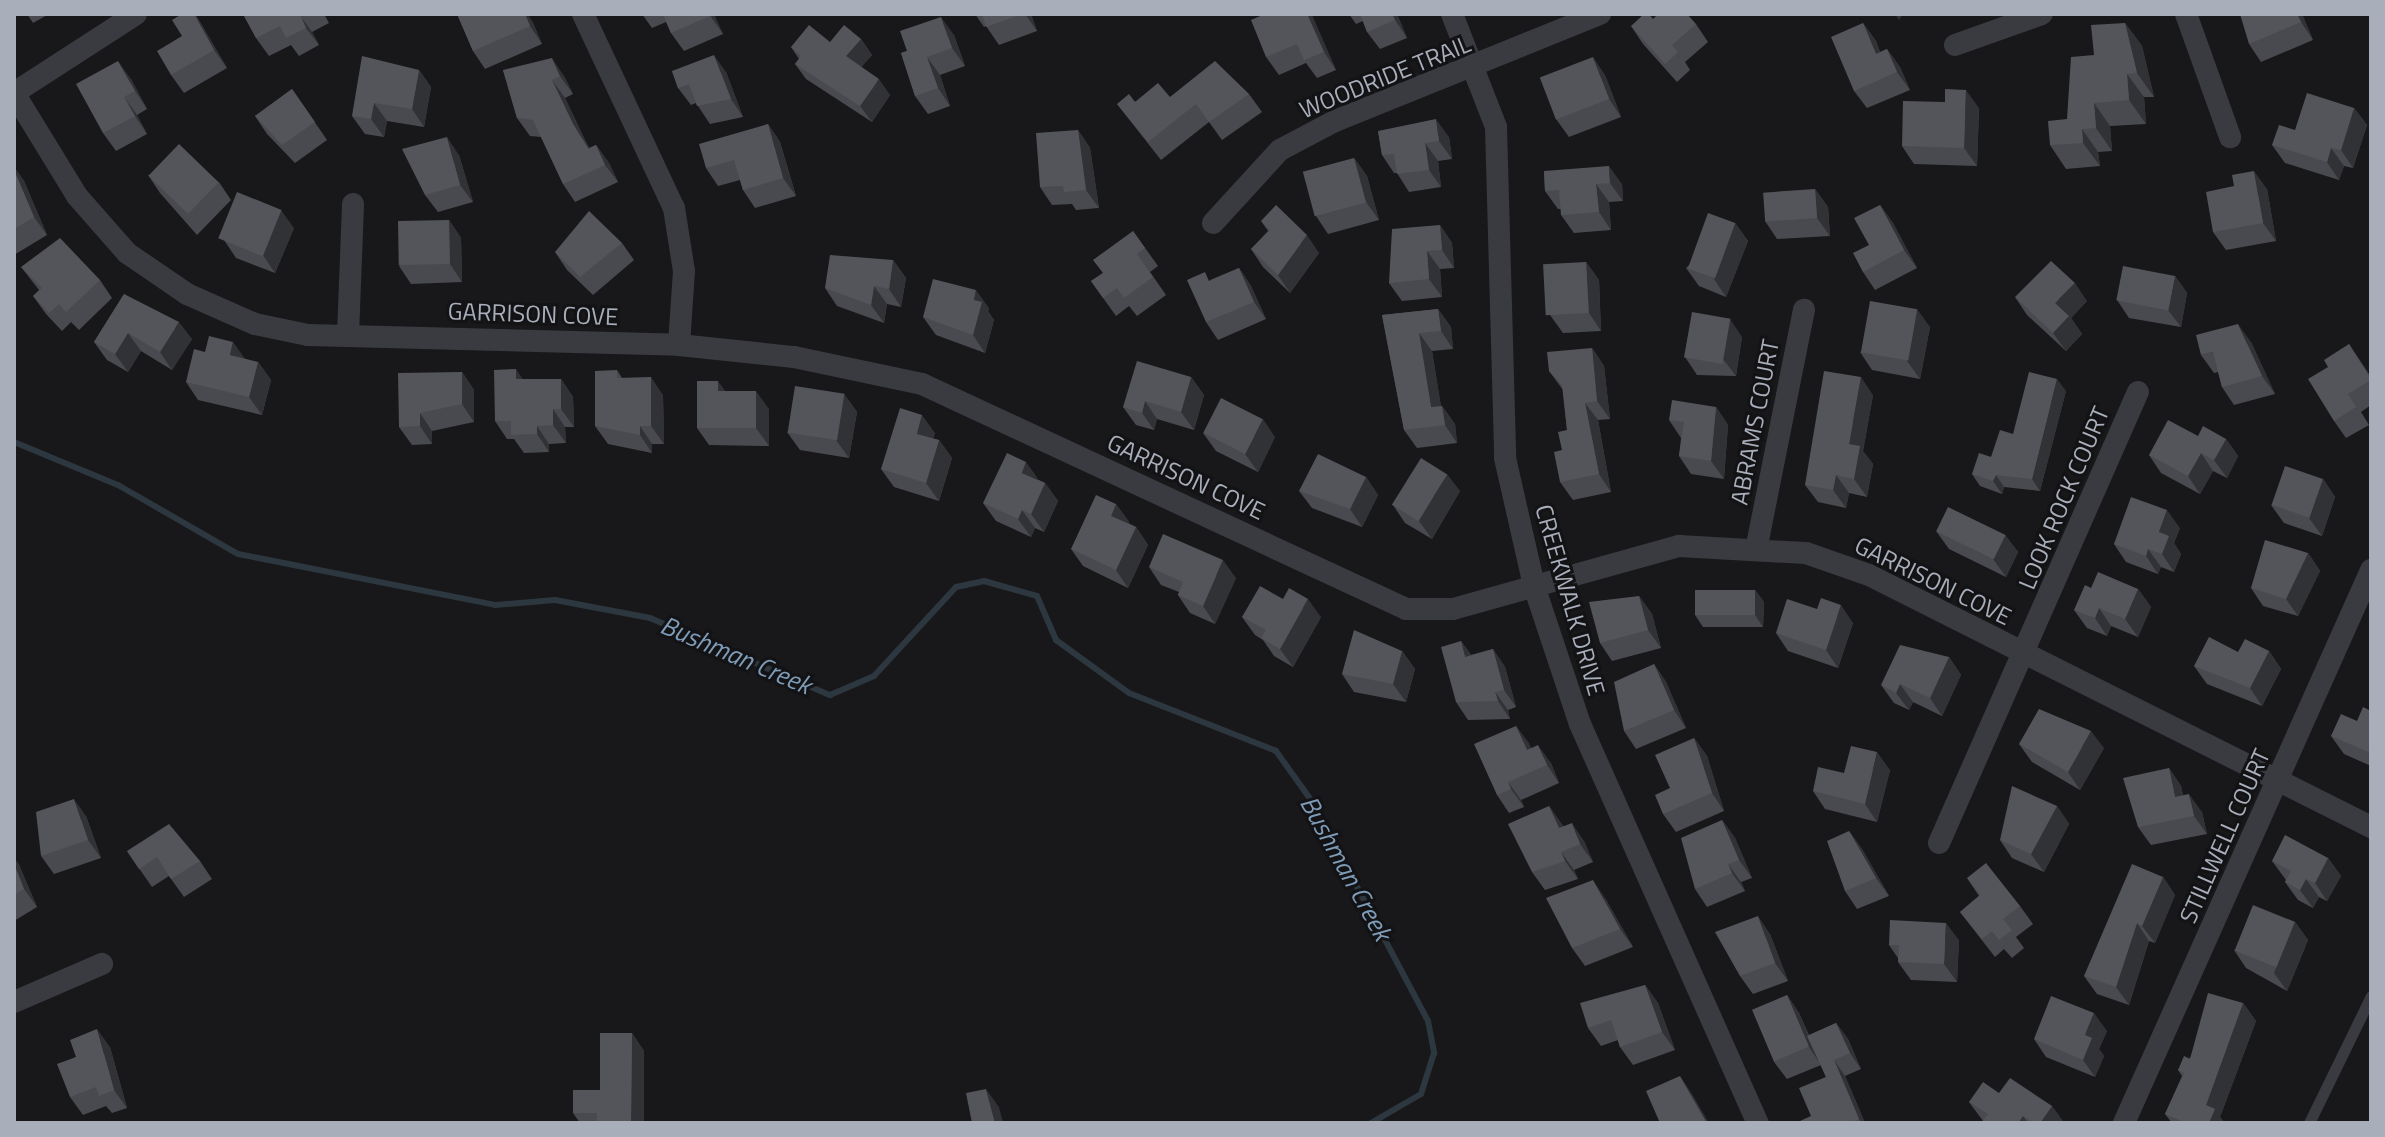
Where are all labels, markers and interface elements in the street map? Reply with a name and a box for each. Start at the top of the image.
street label: WOODRIDE TRAIL [1295,30,1475,124]
street label: GARRISON COVE [447,297,619,331]
street label: ABRAMS COURT [1725,337,1785,507]
street label: LOOK ROCK COURT [2013,402,2115,594]
street label: GARRISON COVE [1103,428,1269,526]
street label: CREEKWALK DRIVE [1529,501,1611,699]
street label: GARRISON COVE [1850,531,2016,631]
water label: Bushman Creek [656,609,816,701]
street label: STILLWELL COURT [2174,744,2276,928]
water label: Bushman Creek [1293,790,1399,946]

